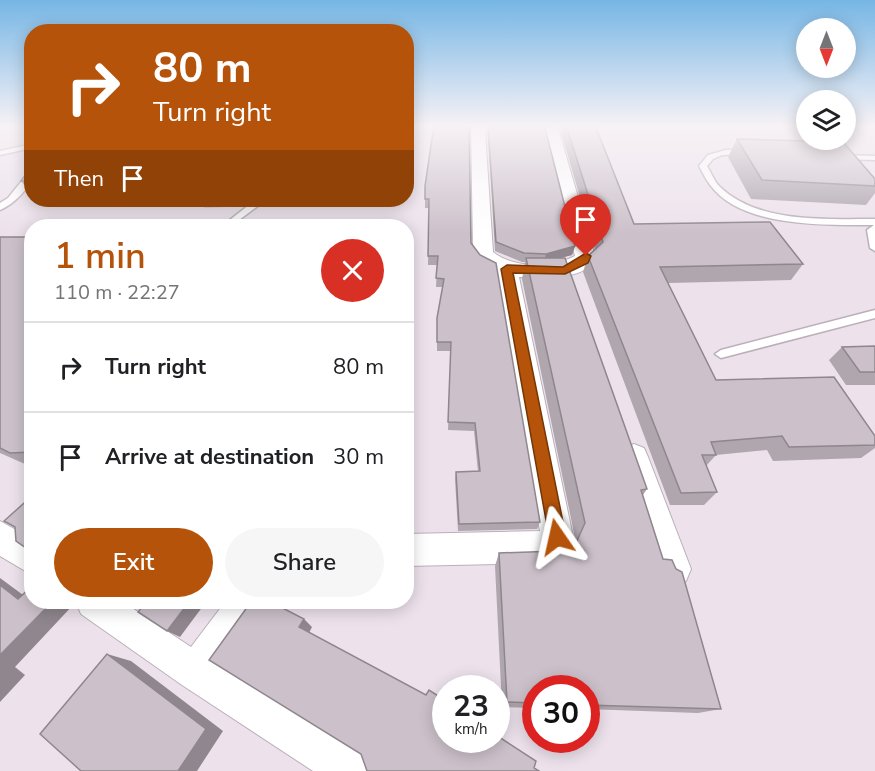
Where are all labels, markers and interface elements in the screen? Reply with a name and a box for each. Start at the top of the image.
north arrow [796,18,856,78]
map controls [796,18,856,150]
text: 80 m [153,40,252,97]
icon: right [54,48,132,126]
button: layers [796,90,856,150]
text: Turn right [153,94,271,131]
icon: arrive [116,162,149,195]
text: Then [54,164,104,194]
pin [560,194,611,256]
icon: arrive [569,203,602,236]
text: 1 min [54,232,146,281]
button: close [321,239,384,302]
text: 110 m · 22:27 [54,279,180,306]
icon: right [54,351,87,384]
text: Turn right [105,352,206,382]
text: 80 m [333,352,384,382]
icon: arrive [54,441,87,474]
text: Arrive at destination [105,442,314,472]
text: 30 m [333,442,384,472]
position arrow [525,505,589,569]
button: Exit [54,528,213,597]
button: Share [225,528,384,597]
speed limit sign: 30 [522,675,600,753]
text: 23 [453,686,489,727]
text: km/h [454,719,488,739]

